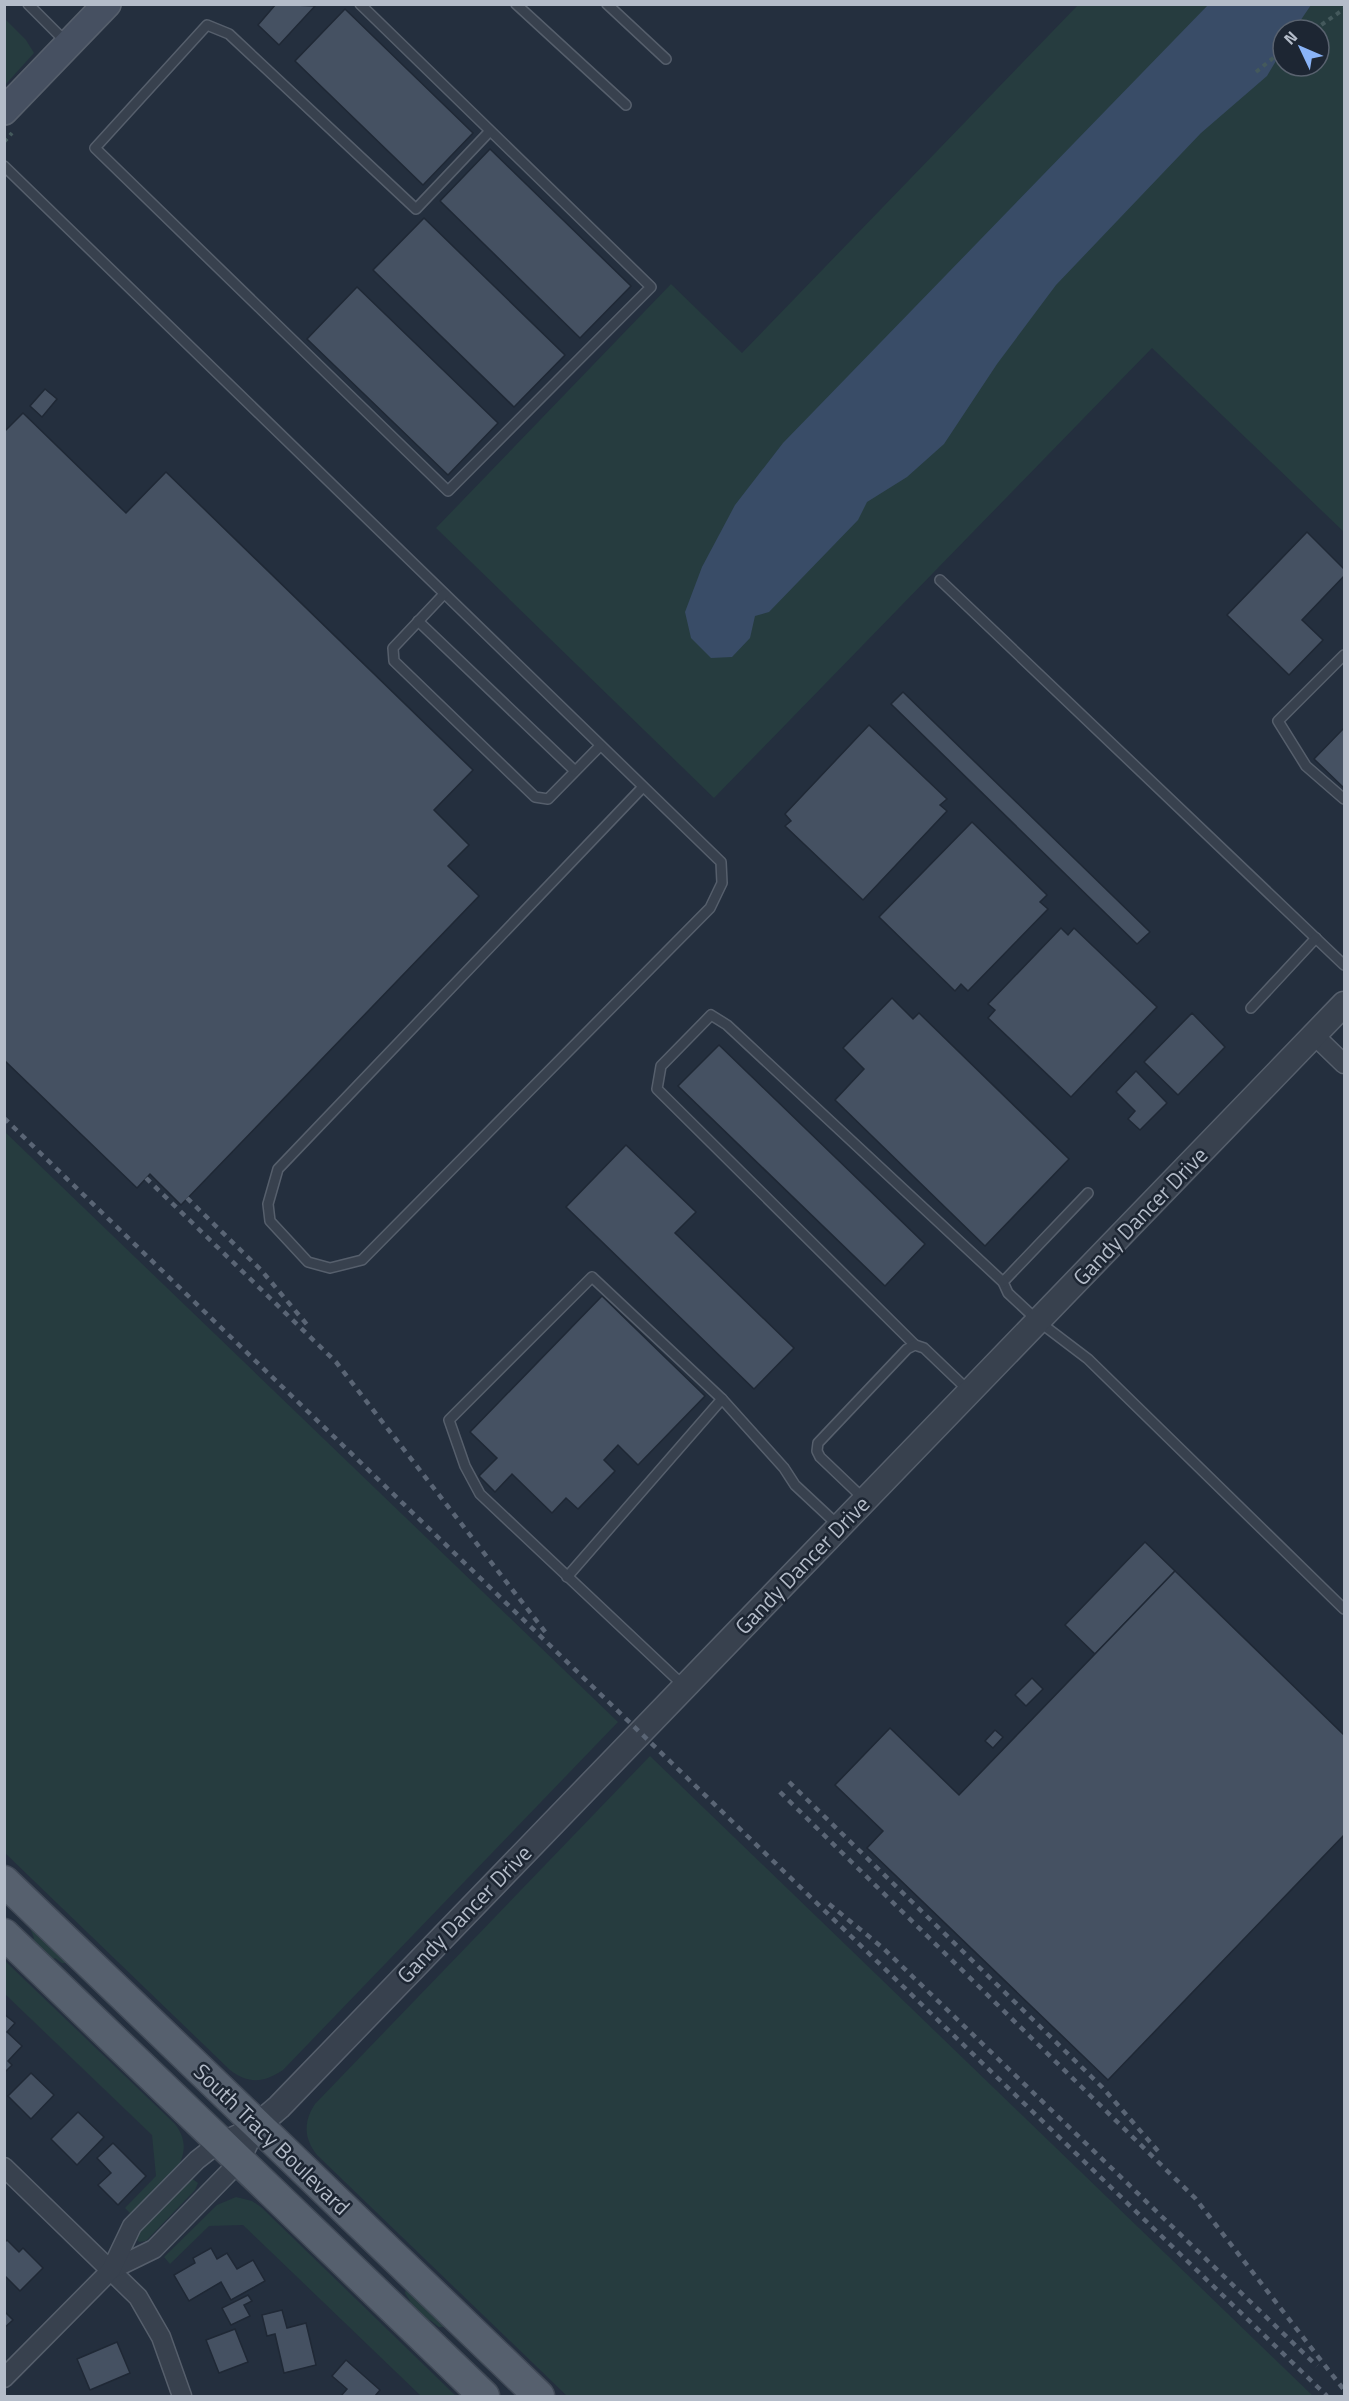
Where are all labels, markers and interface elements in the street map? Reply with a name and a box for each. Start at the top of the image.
north arrow [1271,18,1331,78]
text: N [1278,25,1303,50]
street label: Gandy Dancer Drive [1065,1139,1215,1293]
street label: Gandy Dancer Drive [727,1488,877,1642]
street label: Gandy Dancer Drive [389,1837,539,1991]
street label: South Tracy Boulevard [186,2055,358,2223]

